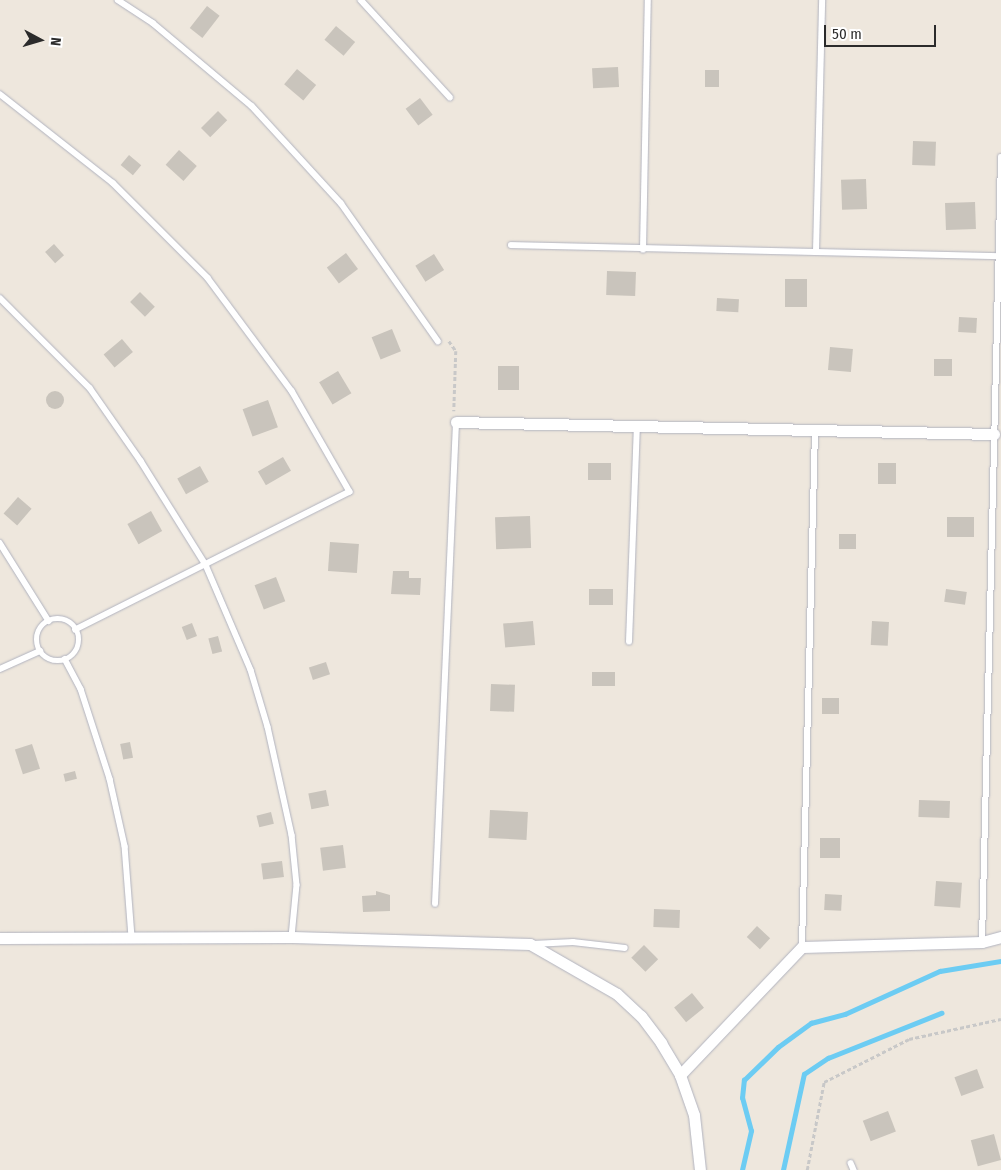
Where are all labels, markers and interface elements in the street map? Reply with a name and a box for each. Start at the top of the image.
north arrow [15,15,65,65]
scale bar [826,15,938,47]
text: 50 m [832,25,862,43]
text: N [47,37,64,47]

